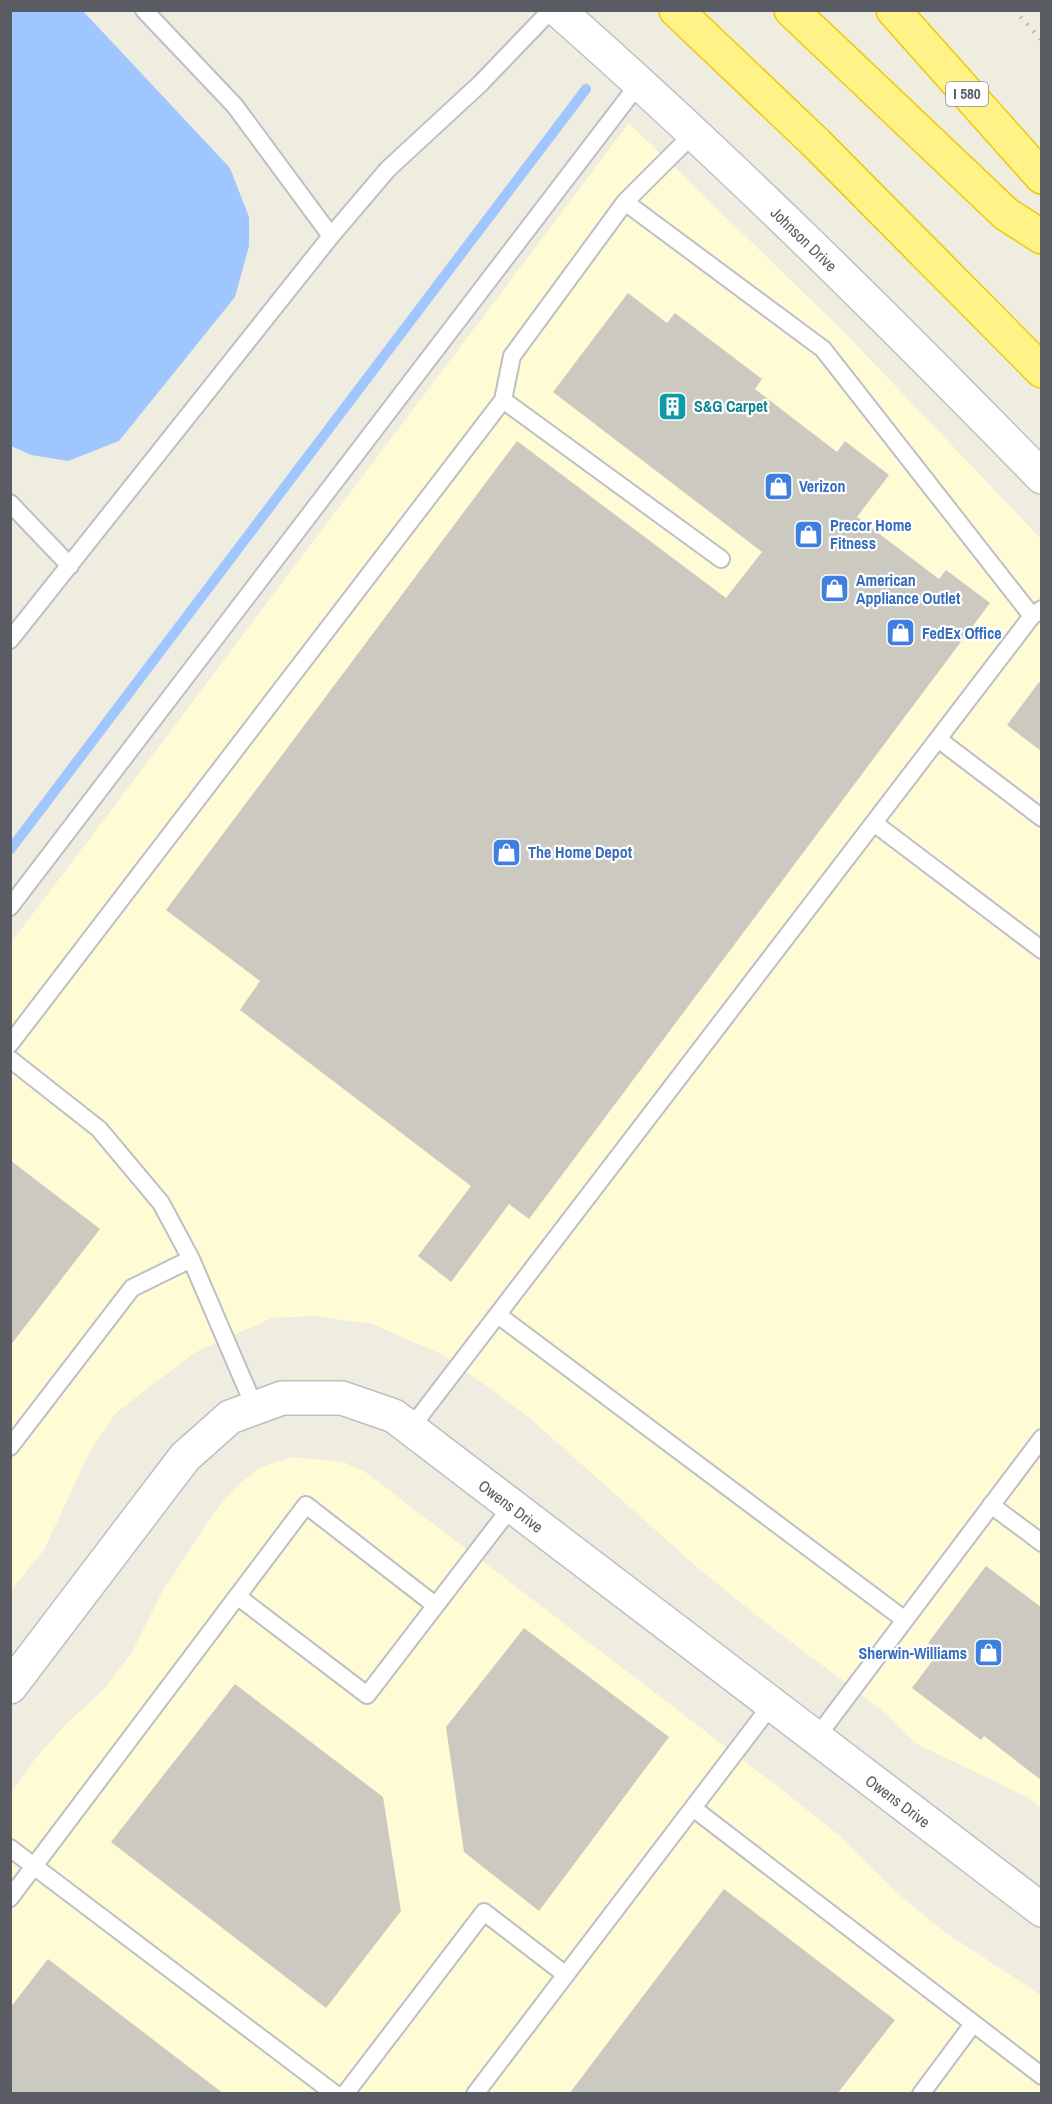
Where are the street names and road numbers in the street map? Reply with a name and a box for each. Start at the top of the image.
road number: I 580 [946,82,988,106]
street label: Johnson Drive [766,202,842,276]
street label: Owens Drive [474,1474,548,1538]
street label: Owens Drive [861,1769,935,1833]

